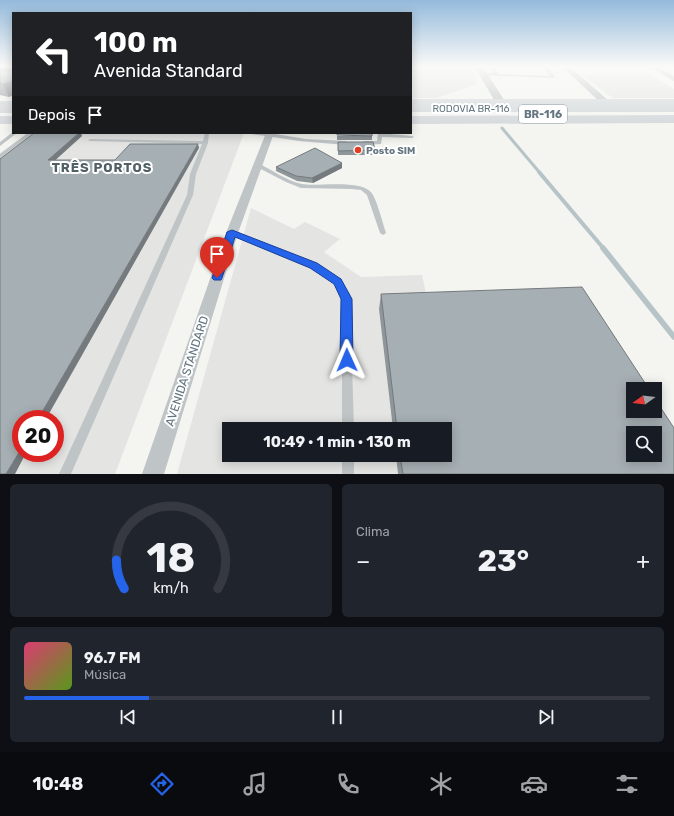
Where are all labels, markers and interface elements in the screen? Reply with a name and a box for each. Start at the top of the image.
text: 100 m [94,26,178,59]
icon: left [28,28,80,80]
text: Avenida Standard [94,60,243,82]
street label: RODOVIA BR-116 [432,103,510,115]
icon: arrive [84,104,106,126]
road number: BR-116 [519,105,567,123]
text: Depois [28,106,76,124]
marker: Posto SIM [353,145,363,155]
place label: Posto SIM [366,145,415,157]
district label: TRÊS PORTOS [52,160,152,175]
pin [200,237,234,278]
icon: arrive [206,243,228,265]
street label: AVENIDA STANDARD [163,314,211,428]
position arrow [326,339,368,381]
north arrow [626,382,662,418]
map controls [626,382,662,462]
speed limit sign: 20 [12,410,64,462]
button: search [626,426,662,462]
text: 10:49 · 1 min · 130 m [263,433,411,451]
text: Clima [356,524,390,539]
text: 18 [147,532,195,581]
text: 23° [477,543,529,579]
text: − [356,548,370,575]
text: + [636,548,650,575]
text: km/h [153,579,189,596]
text: 96.7 FM [84,649,141,667]
text: Música [84,667,126,682]
icon: previous [117,706,139,728]
icon: pause [326,706,348,728]
icon: next [535,706,557,728]
icon: directions [148,770,176,798]
icon: music [241,770,269,798]
icon: phone [334,770,362,798]
icon: climate [427,770,455,798]
icon: car [520,770,548,798]
icon: filters [613,770,641,798]
text: 10:48 [33,773,83,795]

